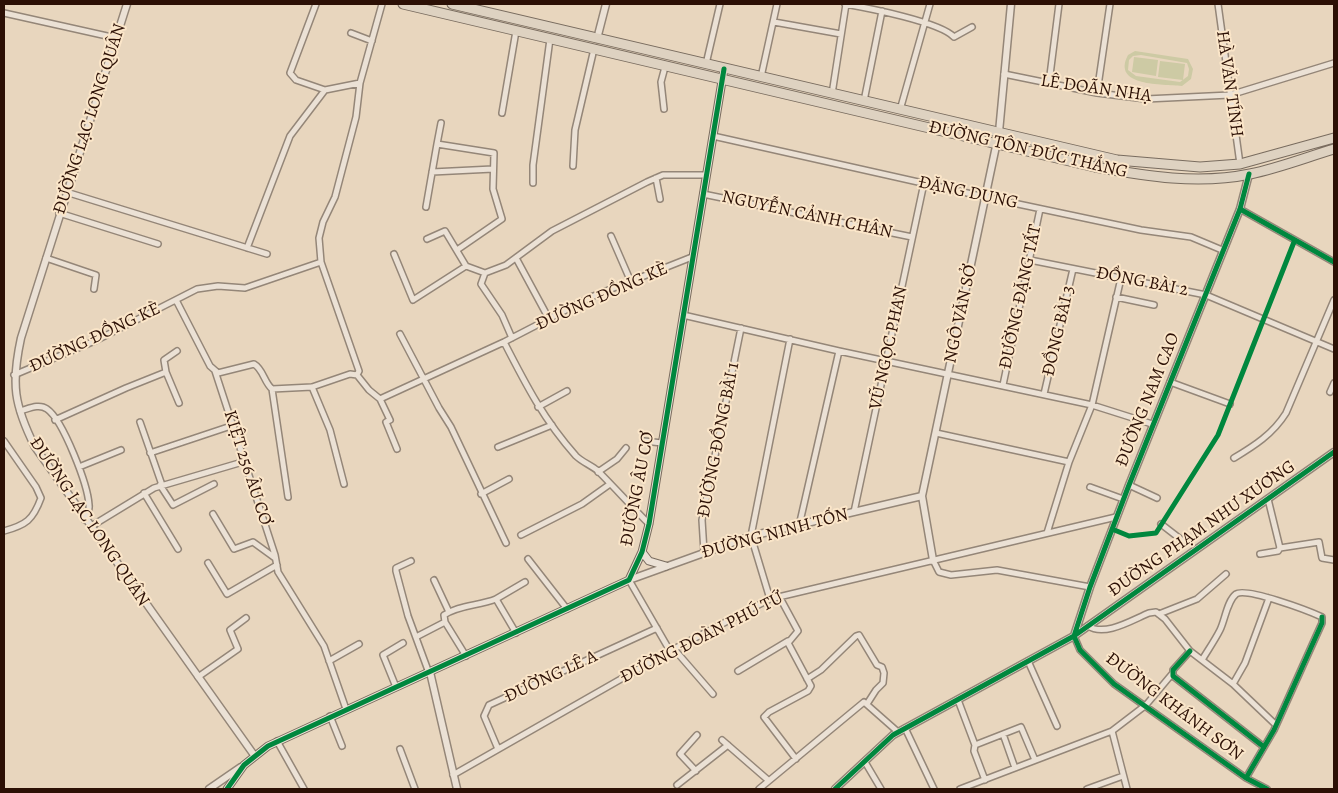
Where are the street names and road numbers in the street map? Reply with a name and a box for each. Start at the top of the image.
street label: ĐƯỜNG LẠC LONG QUÂN [49,21,131,217]
street label: HÀ VĂN TÍNH [1211,29,1247,139]
street label: LÊ DOÃN NHẠ [1039,71,1153,107]
street label: ĐƯỜNG TÔN ĐỨC THẮNG [926,117,1130,183]
street label: ĐẶNG DUNG [916,172,1020,214]
street label: NGUYỄN CẢNH CHÂN [720,186,894,244]
street label: ĐƯỜNG ĐẶNG TẤT [995,223,1047,371]
street label: ĐƯỜNG ĐỒNG KÈ [533,258,671,336]
street label: ĐỒNG BÀI 2 [1094,262,1190,302]
street label: NGÔ VĂN SỞ [940,263,982,365]
street label: ĐỒNG BÀI 3 [1038,283,1080,379]
street label: VŨ NGỌC PHAN [865,284,913,412]
street label: ĐƯỜNG ĐỒNG KÈ [26,298,164,378]
street label: ĐƯỜNG NAM CAO [1111,330,1185,470]
street label: ĐƯỜNG ĐỒNG BÀI 1 [693,361,745,519]
street label: KIỆT 256 ÂU CƠ [218,408,276,528]
street label: ĐƯỜNG ÂU CƠ [616,430,660,548]
street label: ĐƯỜNG LẠC LONG QUÂN [24,433,154,611]
street label: ĐƯỜNG PHẠM NHƯ XƯƠNG [1104,456,1300,602]
street label: ĐƯỜNG NINH TỐN [699,504,851,564]
street label: ĐƯỜNG ĐOÀN PHÚ TỨ [617,587,787,689]
street label: ĐƯỜNG LÊ A [501,646,601,708]
street label: ĐƯỜNG KHÁNH SƠN [1101,648,1247,766]

